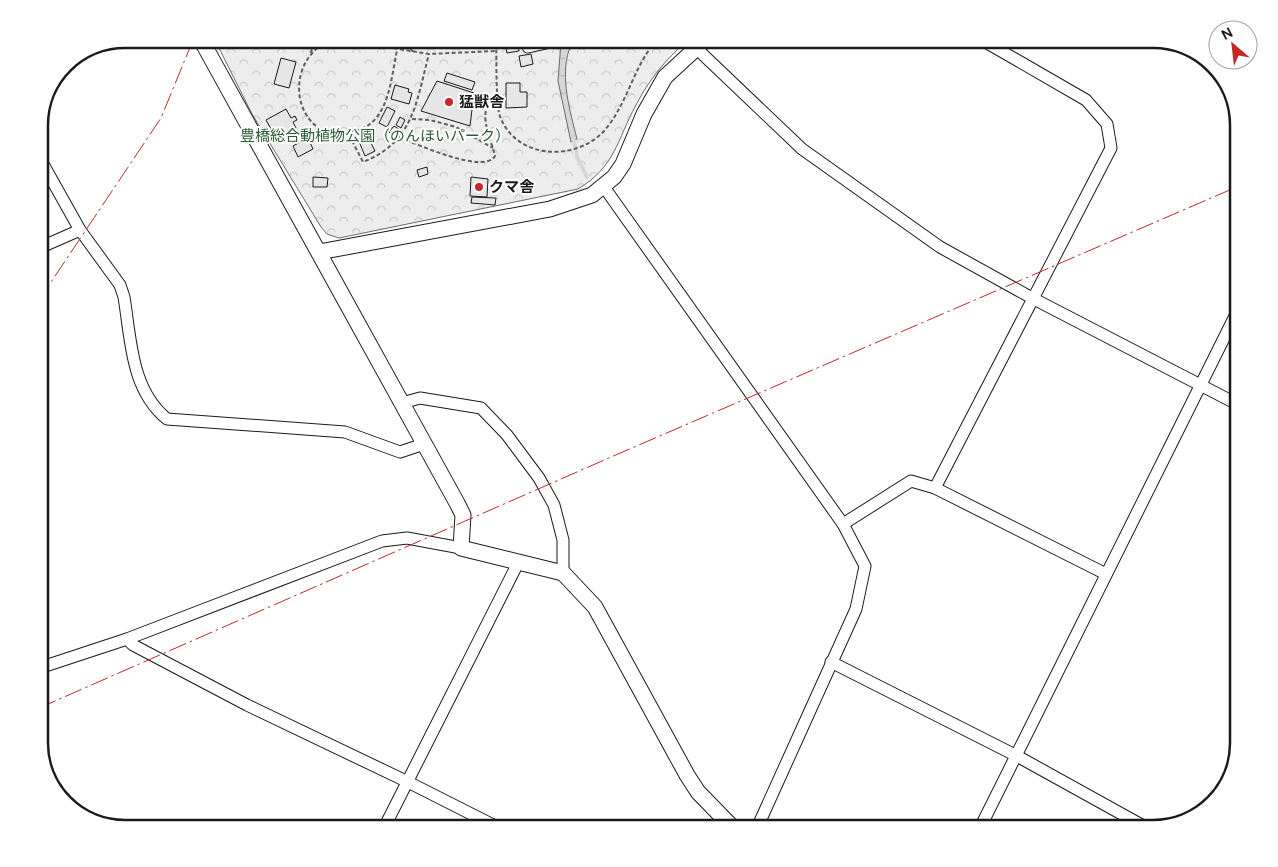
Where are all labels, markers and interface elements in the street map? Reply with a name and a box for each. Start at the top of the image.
north arrow [1208,20,1258,70]
text: N [1218,23,1236,44]
place label: 猛獣舎 [459,92,505,112]
marker: 猛獣舎 [443,96,455,108]
park label: 豊橋総合動植物公園（のんほいパーク） [240,126,510,146]
place label: クマ舎 [489,177,535,197]
marker: クマ舎 [473,181,485,193]

